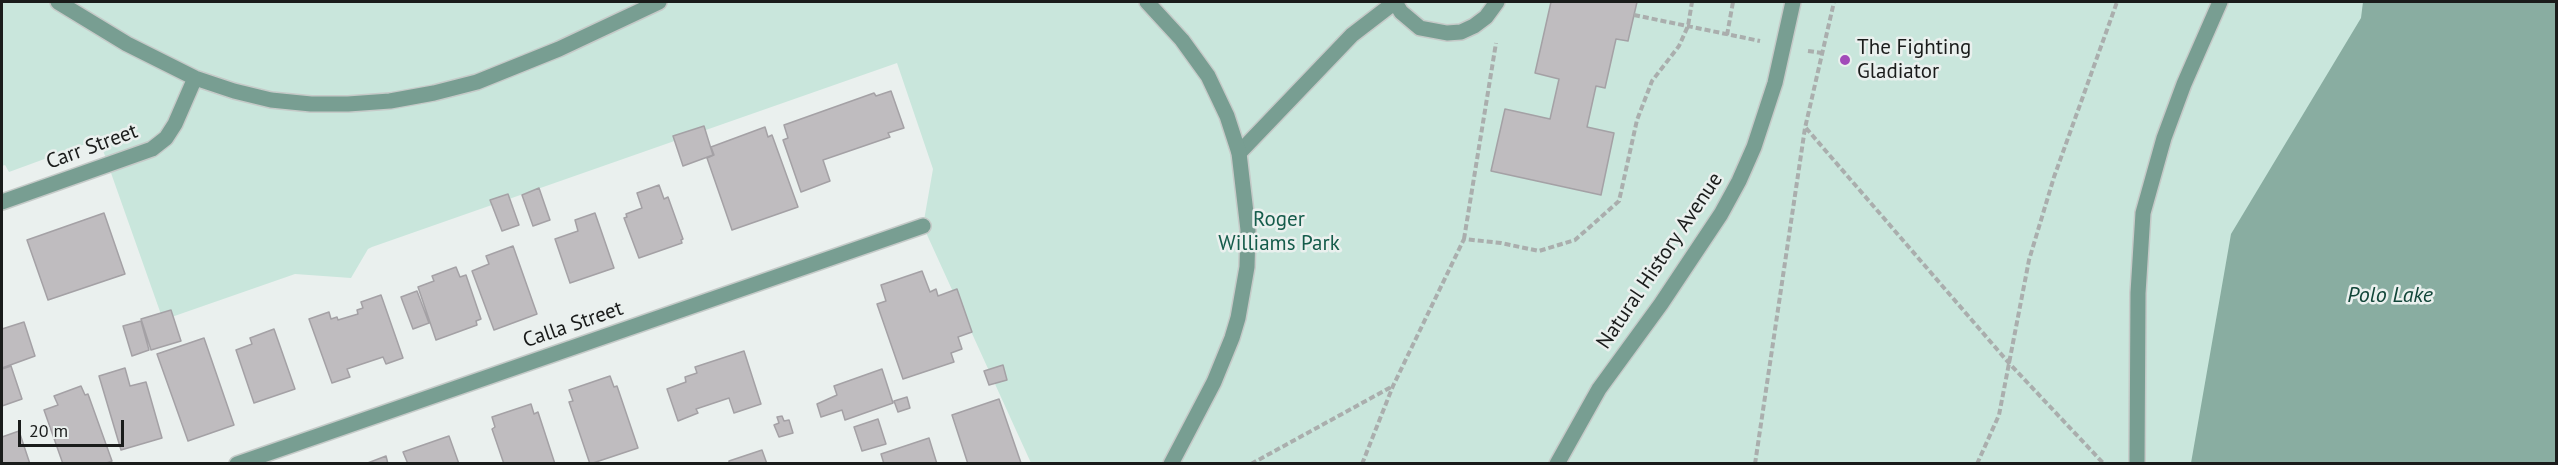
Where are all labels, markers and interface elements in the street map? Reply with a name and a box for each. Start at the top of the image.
place label: The Fighting Gladiator [1857,35,1971,85]
marker: The Fighting Gladiator [1838,53,1852,67]
street label: Carr Street [43,119,141,175]
street label: Natural History Avenue [1592,168,1728,354]
park label: Roger Williams Park [1218,207,1340,257]
water label: Polo Lake [2347,283,2433,309]
street label: Calla Street [520,296,626,354]
scale bar [21,408,128,446]
text: 20 m [29,419,68,442]

